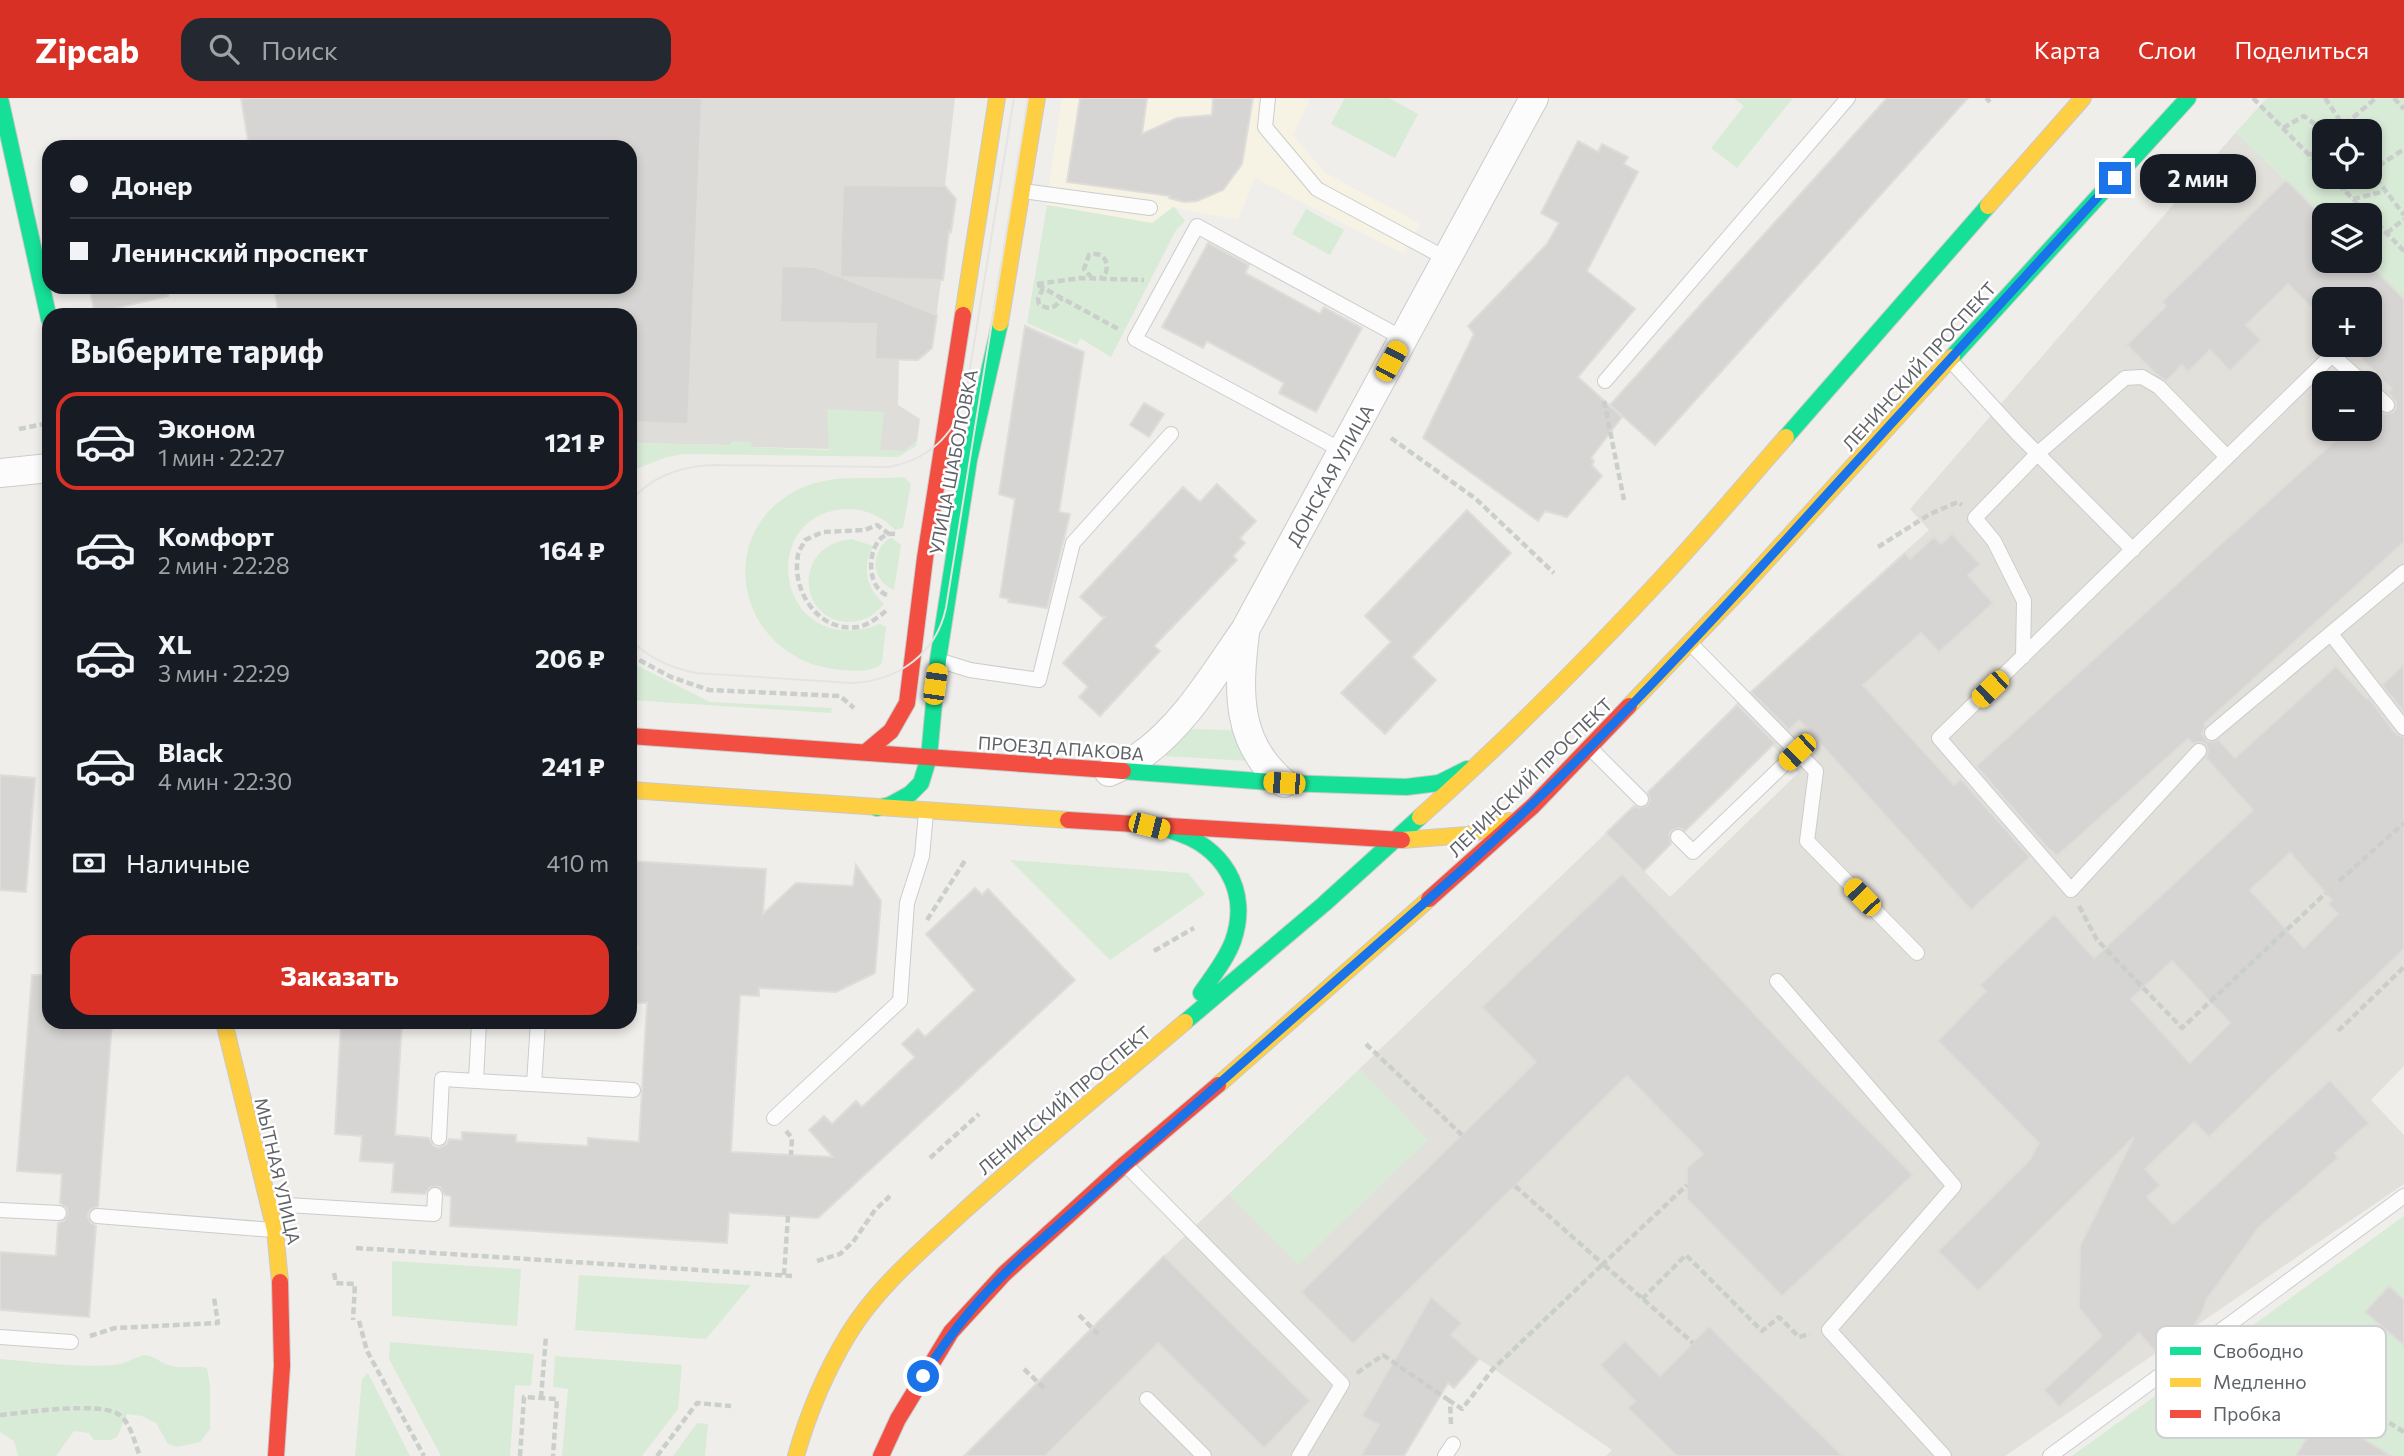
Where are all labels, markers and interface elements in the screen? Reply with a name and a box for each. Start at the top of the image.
search box [181,18,671,81]
text: Zipcab [35,29,139,70]
icon: search [205,30,243,68]
text: Поиск [261,34,338,65]
text: Карта [2034,35,2100,64]
text: Слои [2138,35,2196,64]
text: Поделиться [2234,35,2369,64]
map controls [2312,119,2382,441]
button: locate [2312,119,2382,189]
callout: 2 мин [2140,154,2255,202]
route end [2099,162,2131,194]
text: 2 мин [2167,164,2229,192]
text: Донер [112,169,193,200]
button: layers [2312,203,2382,273]
text: Ленинский проспект [112,236,368,267]
street label: ЛЕНИНСКИЙ ПРОСПЕКТ [1837,277,2001,455]
button: + [2312,287,2382,357]
text: Выберите тариф [70,330,324,370]
car [1372,338,1411,384]
street label: УЛИЦА ШАБОЛОВКА [924,367,982,557]
button: − [2312,371,2382,441]
street label: ДОНСКАЯ УЛИЦА [1282,400,1378,550]
icon: car [74,410,137,473]
text: Эконом [158,412,255,443]
text: 121 ₽ [545,426,605,457]
text: 1 мин · 22:27 [158,443,285,471]
icon: car [74,518,137,581]
text: Комфорт [158,520,274,551]
text: 164 ₽ [539,534,605,565]
text: 2 мин · 22:28 [158,551,290,579]
icon: car [74,626,137,689]
text: XL [158,628,192,659]
text: 206 ₽ [535,642,605,673]
text: 3 мин · 22:29 [158,659,290,687]
car [922,662,949,706]
car [1968,667,2013,711]
street label: ЛЕНИНСКИЙ ПРОСПЕКТ [1443,693,1617,861]
car [1775,730,1820,774]
street label: ПРОЕЗД АПАКОВА [977,731,1145,765]
icon: car [74,734,137,797]
text: Black [158,736,224,767]
text: 241 ₽ [542,750,605,781]
text: 4 мин · 22:30 [158,767,292,795]
car [1263,771,1306,795]
car [1127,811,1172,841]
icon: cash [70,844,108,882]
text: Наличные [126,847,250,878]
text: 410 m [547,849,609,877]
car [1840,875,1885,919]
button: Заказать [70,935,609,1015]
street label: ЛЕНИНСКИЙ ПРОСПЕКТ [973,1021,1155,1179]
street label: МЫТНАЯ УЛИЦА [250,1095,306,1247]
legend [2156,1326,2386,1438]
text: Свободно [2213,1339,2303,1362]
route start [907,1360,939,1392]
text: Медленно [2213,1370,2307,1393]
text: Пробка [2213,1402,2281,1425]

